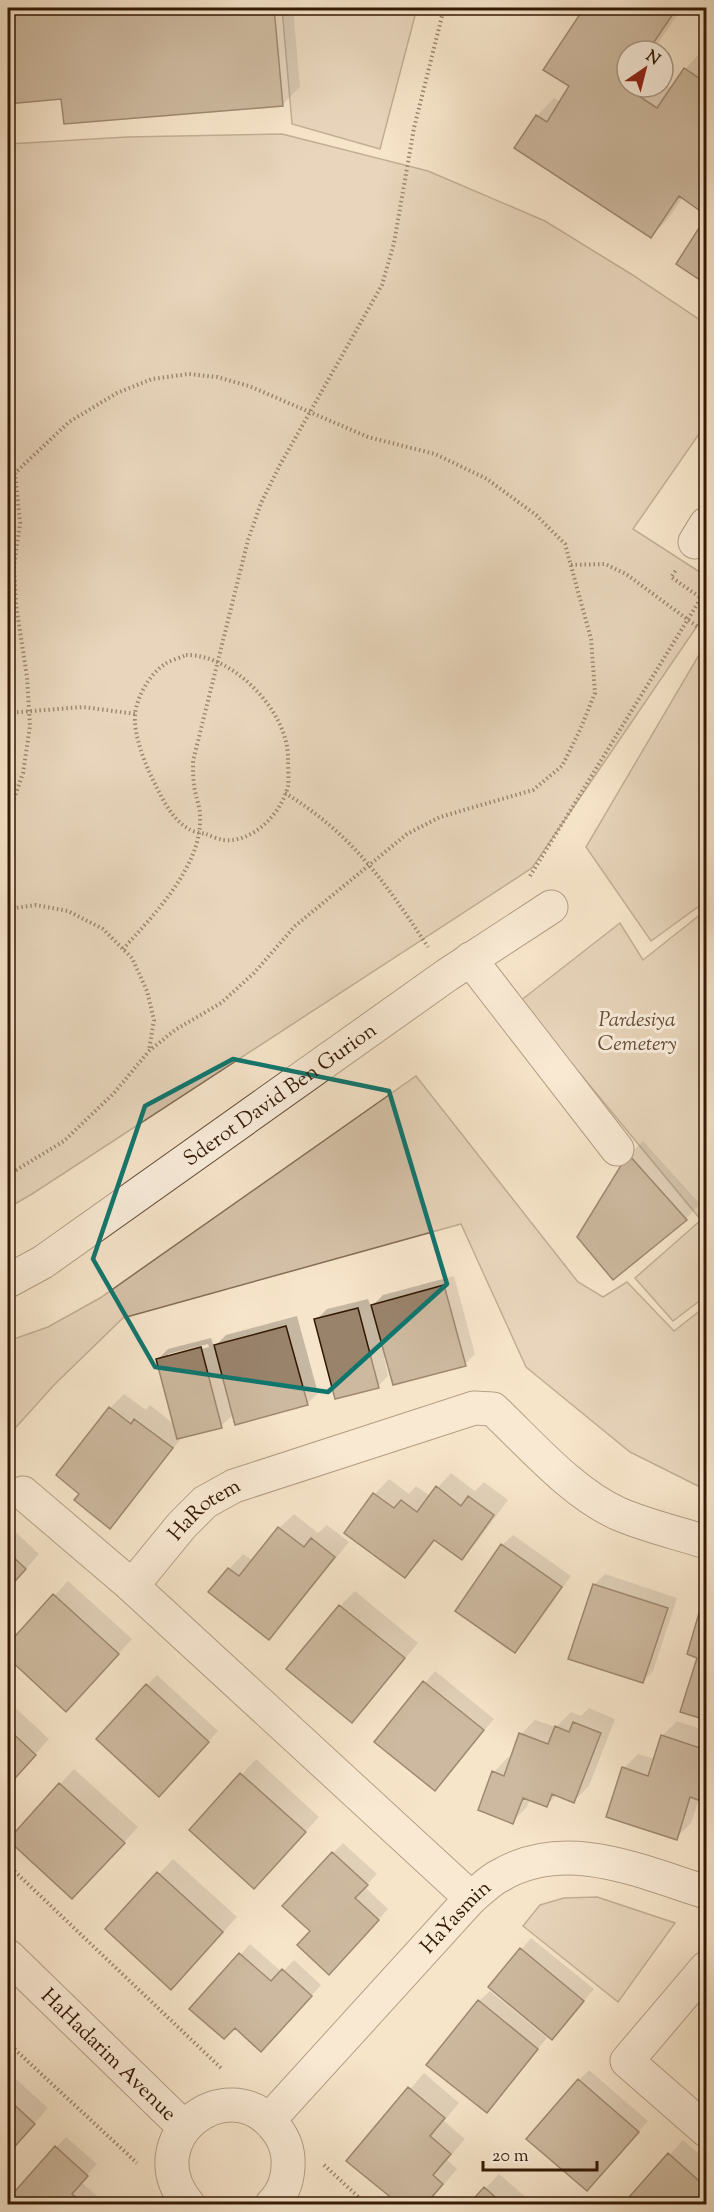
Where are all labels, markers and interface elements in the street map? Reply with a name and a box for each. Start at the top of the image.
north arrow [615,39,675,99]
text: N [640,46,664,72]
park label: Pardesiya Cemetery [598,1006,676,1060]
street label: Sderot David Ben Gurion [178,1016,384,1175]
street label: HaRotem [162,1472,247,1548]
street label: HaYasmin [414,1874,499,1961]
street label: HaHadarim Avenue [33,1982,183,2129]
scale bar [483,2134,597,2172]
text: 20 m [492,2144,529,2170]

